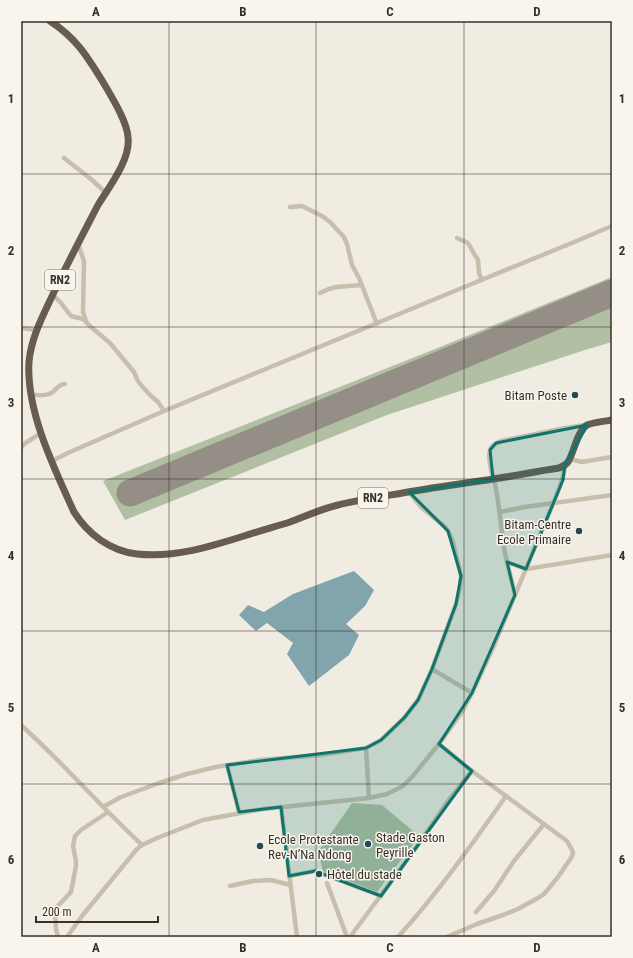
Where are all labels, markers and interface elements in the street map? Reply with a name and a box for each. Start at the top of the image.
text: A [92,4,100,19]
text: B [239,4,247,19]
text: C [386,4,394,19]
text: D [533,4,541,19]
text: 1 [8,91,14,106]
text: 1 [619,91,625,106]
text: 2 [8,243,15,258]
text: 2 [619,243,626,258]
road number: RN2 [45,270,75,290]
place label: Bitam Poste [505,388,567,403]
marker: Bitam Poste [570,390,580,400]
text: 3 [8,395,14,410]
text: 3 [619,395,625,410]
road number: RN2 [358,488,388,508]
place label: Bitam-Centre Ecole Primaire [497,517,571,547]
marker: Bitam-Centre Ecole Primaire [574,526,584,536]
text: 4 [8,548,15,563]
text: 4 [619,548,626,563]
text: 5 [8,700,15,715]
text: 5 [619,700,626,715]
place label: Stade Gaston Peyrille [376,830,445,860]
place label: Ecole Protestante Rev-N’Na Ndong [268,832,359,862]
marker: Stade Gaston Peyrille [363,839,373,849]
marker: Ecole Protestante Rev-N’Na Ndong [255,841,265,851]
text: 6 [8,852,15,867]
text: 6 [619,852,626,867]
place label: Hôtel du stade [327,867,402,882]
marker: Hôtel du stade [314,869,324,879]
scale bar [36,898,158,924]
text: 200 m [42,905,72,919]
text: A [92,940,100,955]
text: B [239,940,247,955]
text: C [386,940,394,955]
text: D [533,940,541,955]

